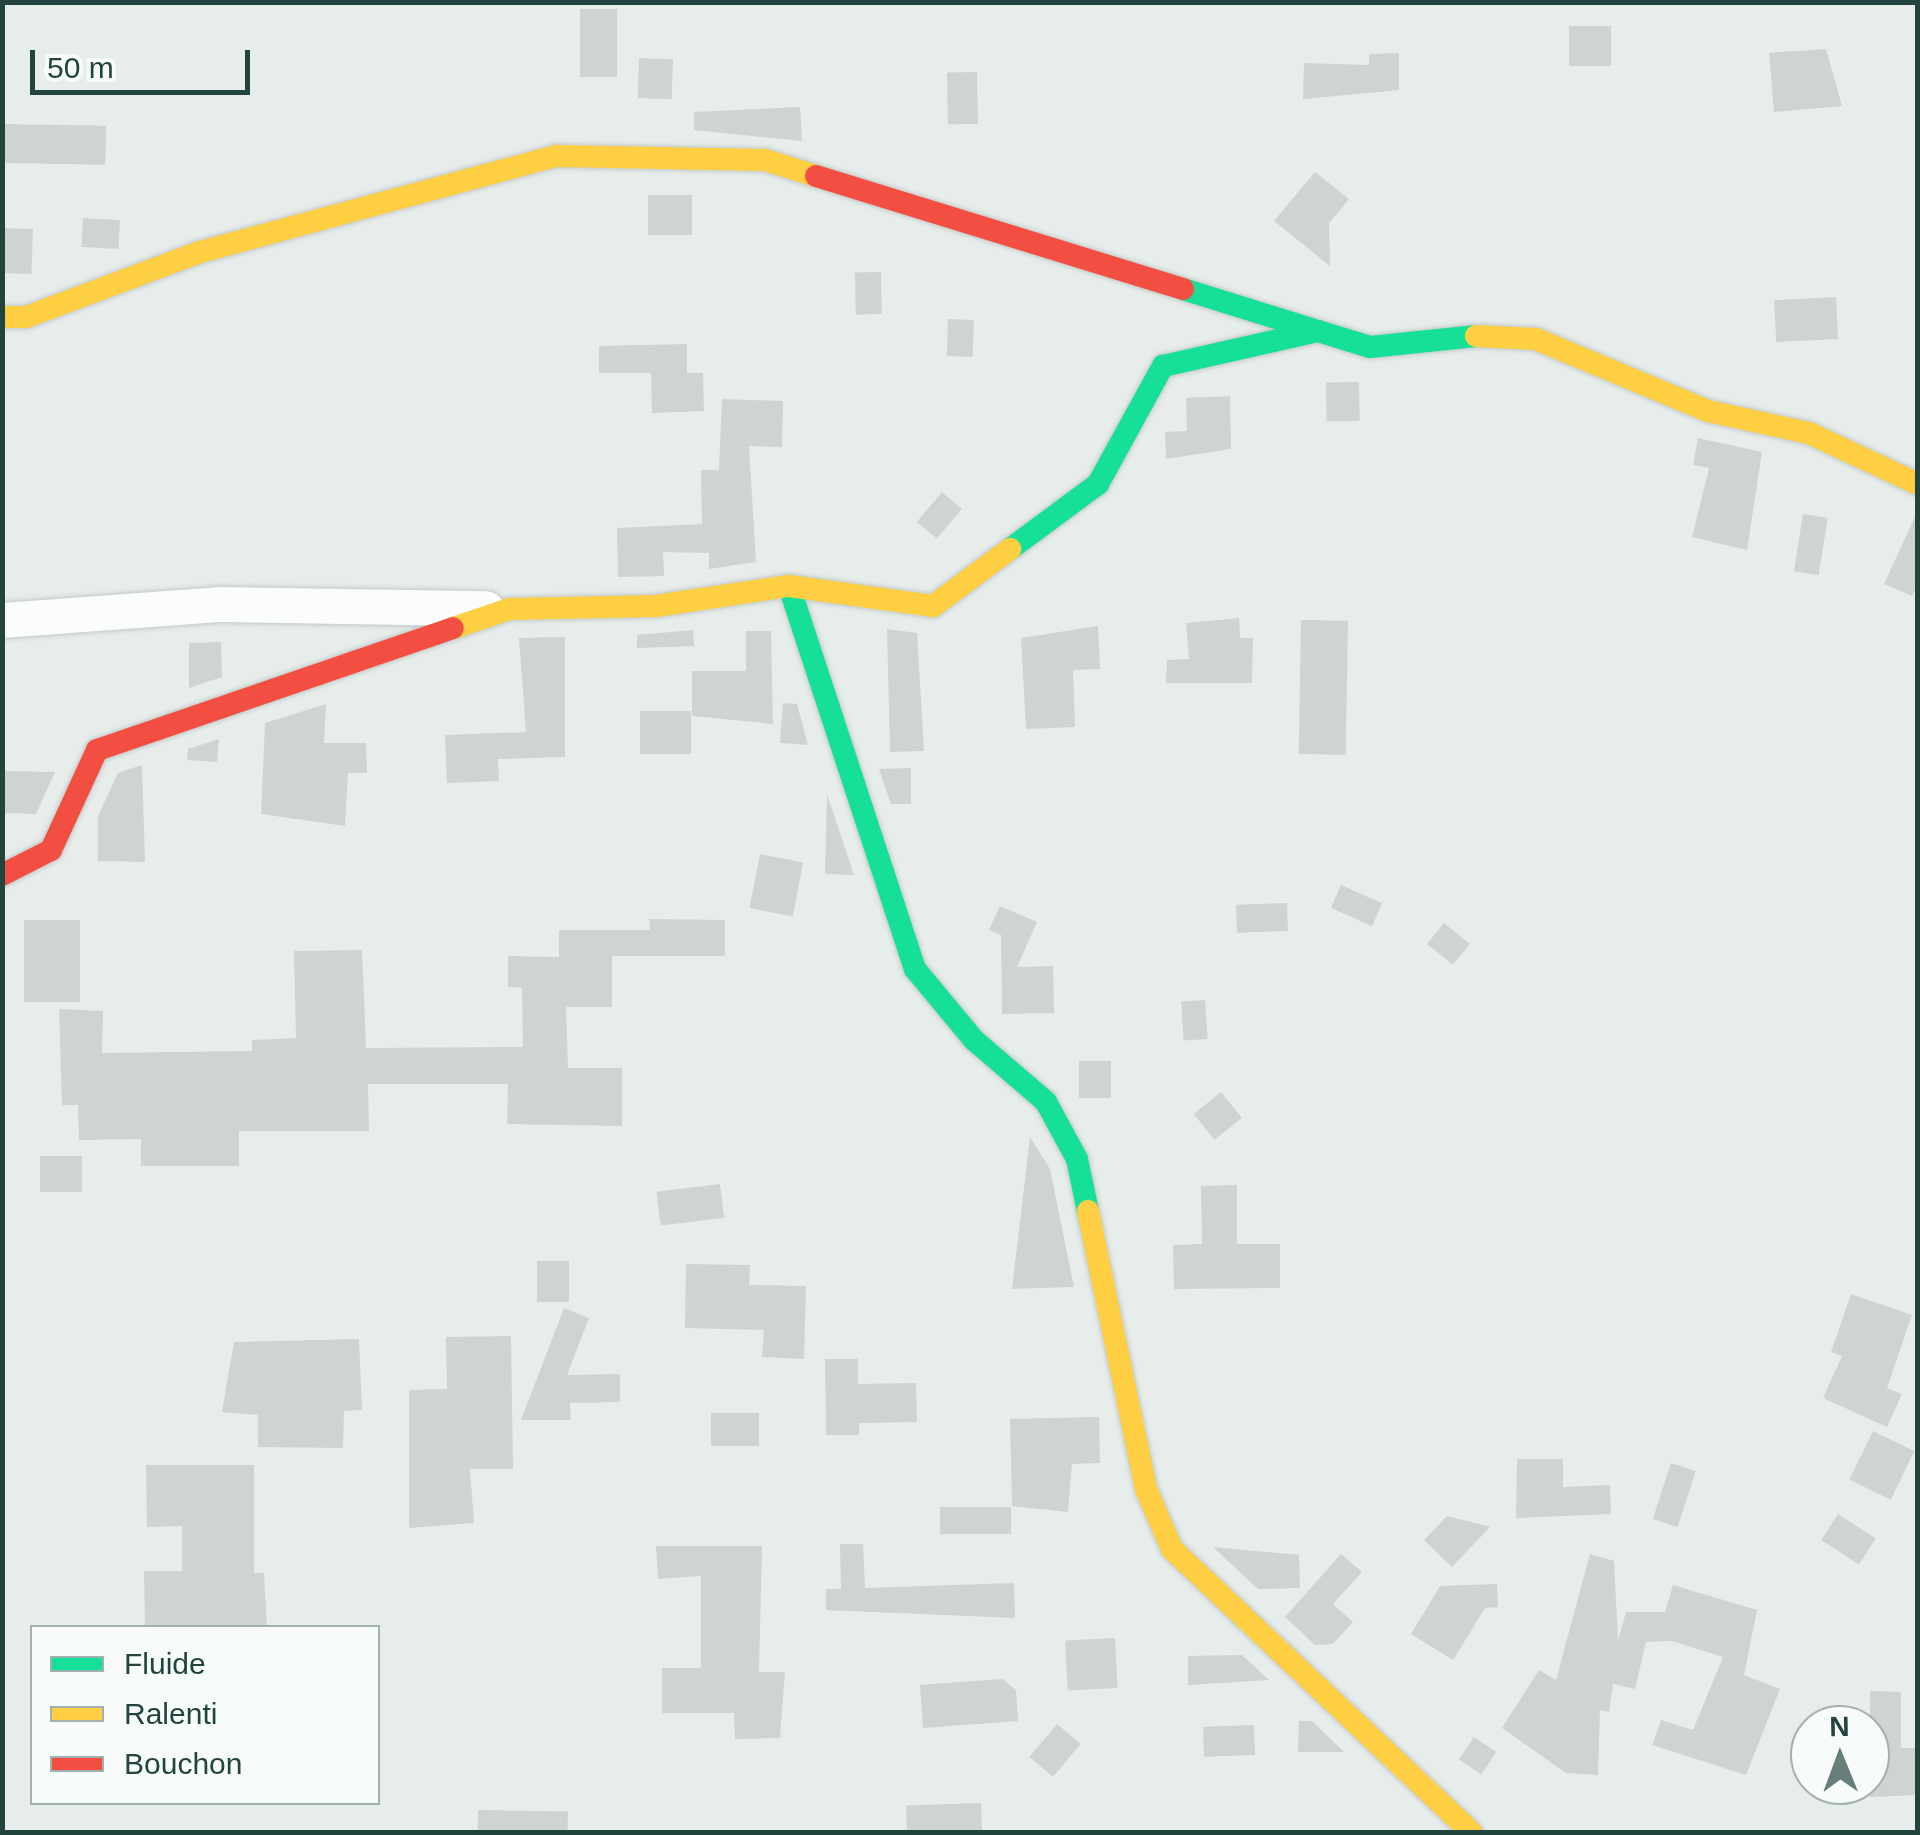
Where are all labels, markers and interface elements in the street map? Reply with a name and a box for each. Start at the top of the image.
scale bar [35,30,255,92]
text: 50 m [47,51,114,84]
legend [30,1625,380,1805]
text: Fluide [124,1647,206,1680]
text: Ralenti [124,1697,217,1730]
north arrow [1790,1705,1890,1805]
text: N [1829,1711,1850,1742]
text: Bouchon [124,1747,242,1780]

